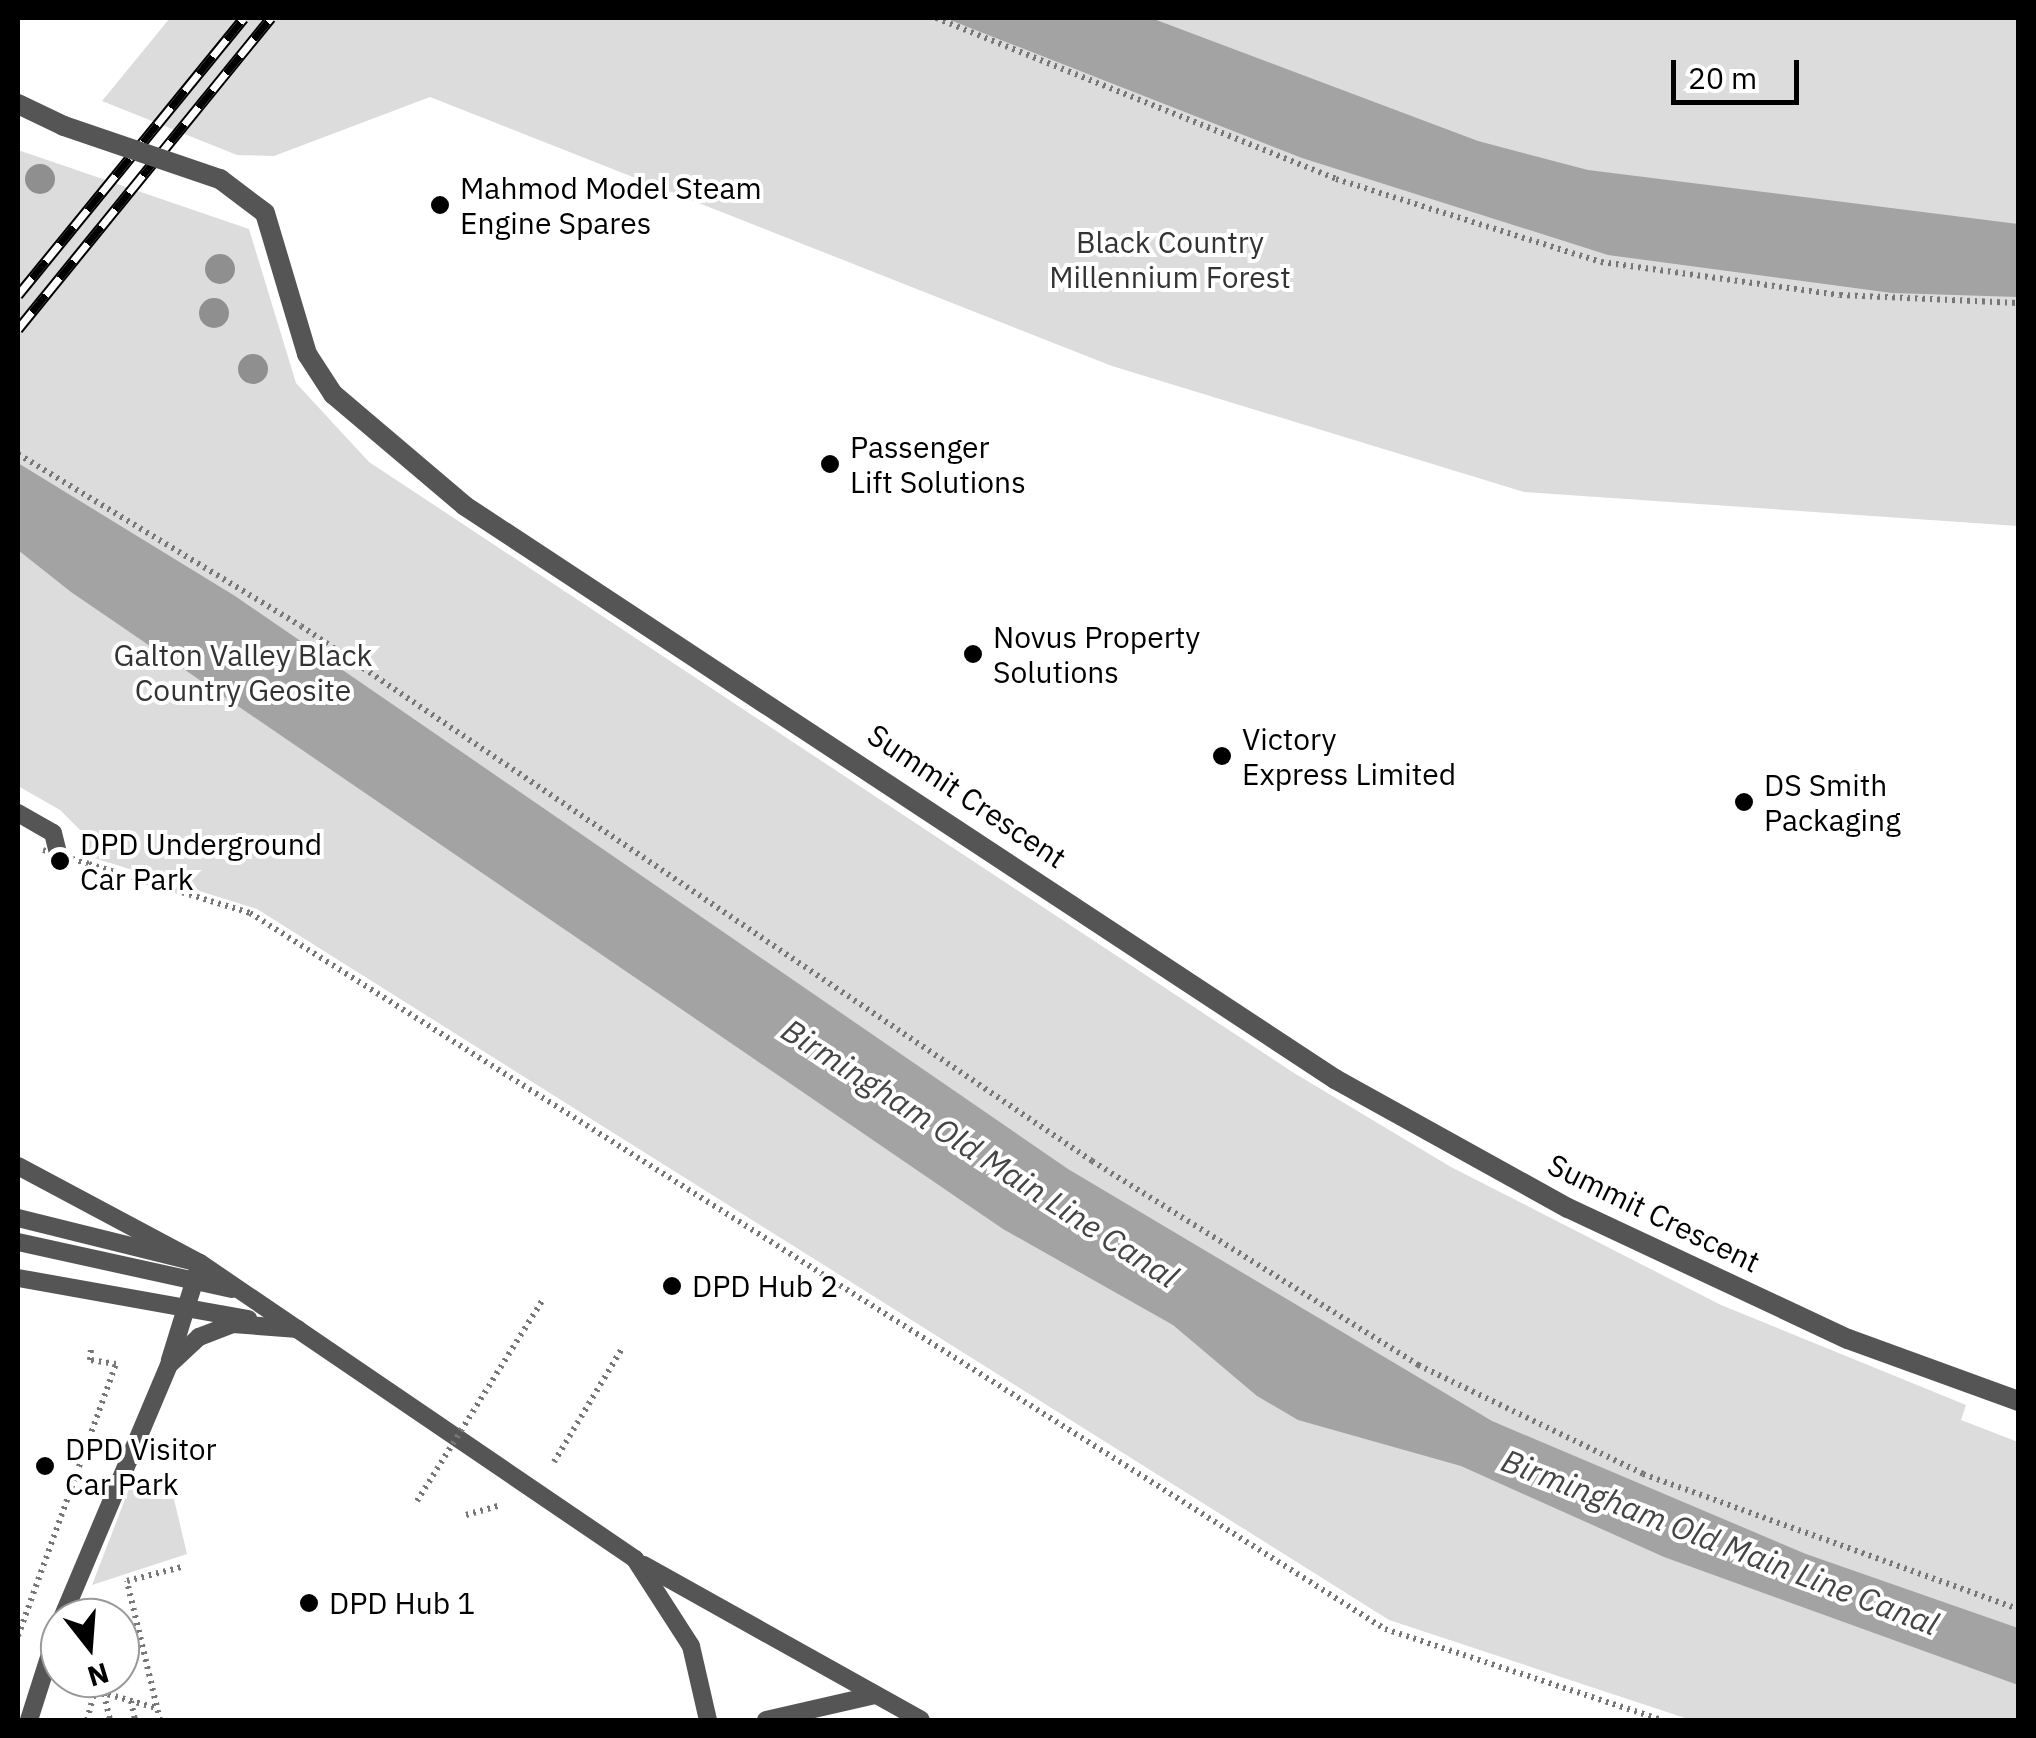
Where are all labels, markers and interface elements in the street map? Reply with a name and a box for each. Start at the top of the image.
scale bar [1676,40,1804,102]
text: 20 m [1688,58,1757,97]
place label: Mahmod Model Steam Engine Spares [460,170,762,240]
marker: Mahmod Model Steam Engine Spares [429,194,451,216]
park label: Black Country Millennium Forest [1049,224,1291,294]
place label: Passenger Lift Solutions [850,429,1026,500]
marker: Passenger Lift Solutions [819,453,841,475]
place label: Novus Property Solutions [993,619,1200,690]
park label: Galton Valley Black Country Geosite [114,637,372,708]
marker: Novus Property Solutions [962,643,984,665]
street label: Summit Crescent [861,716,1073,876]
place label: Victory Express Limited [1242,721,1456,792]
marker: Victory Express Limited [1211,745,1233,767]
place label: DS Smith Packaging [1764,767,1901,838]
marker: DS Smith Packaging [1733,791,1755,813]
place label: DPD Underground Car Park [80,826,322,896]
marker: DPD Underground Car Park [49,850,71,872]
water label: Birmingham Old Main Line Canal [775,1010,1185,1296]
street label: Summit Crescent [1542,1146,1766,1280]
place label: DPD Hub 2 [692,1268,838,1304]
marker: DPD Hub 2 [661,1275,683,1297]
place label: DPD Visitor Car Park [65,1431,217,1502]
water label: Birmingham Old Main Line Canal [1496,1441,1944,1643]
marker: DPD Visitor Car Park [34,1455,56,1477]
place label: DPD Hub 1 [329,1585,475,1621]
marker: DPD Hub 1 [298,1592,320,1614]
north arrow [40,1598,140,1698]
text: N [83,1655,113,1696]

